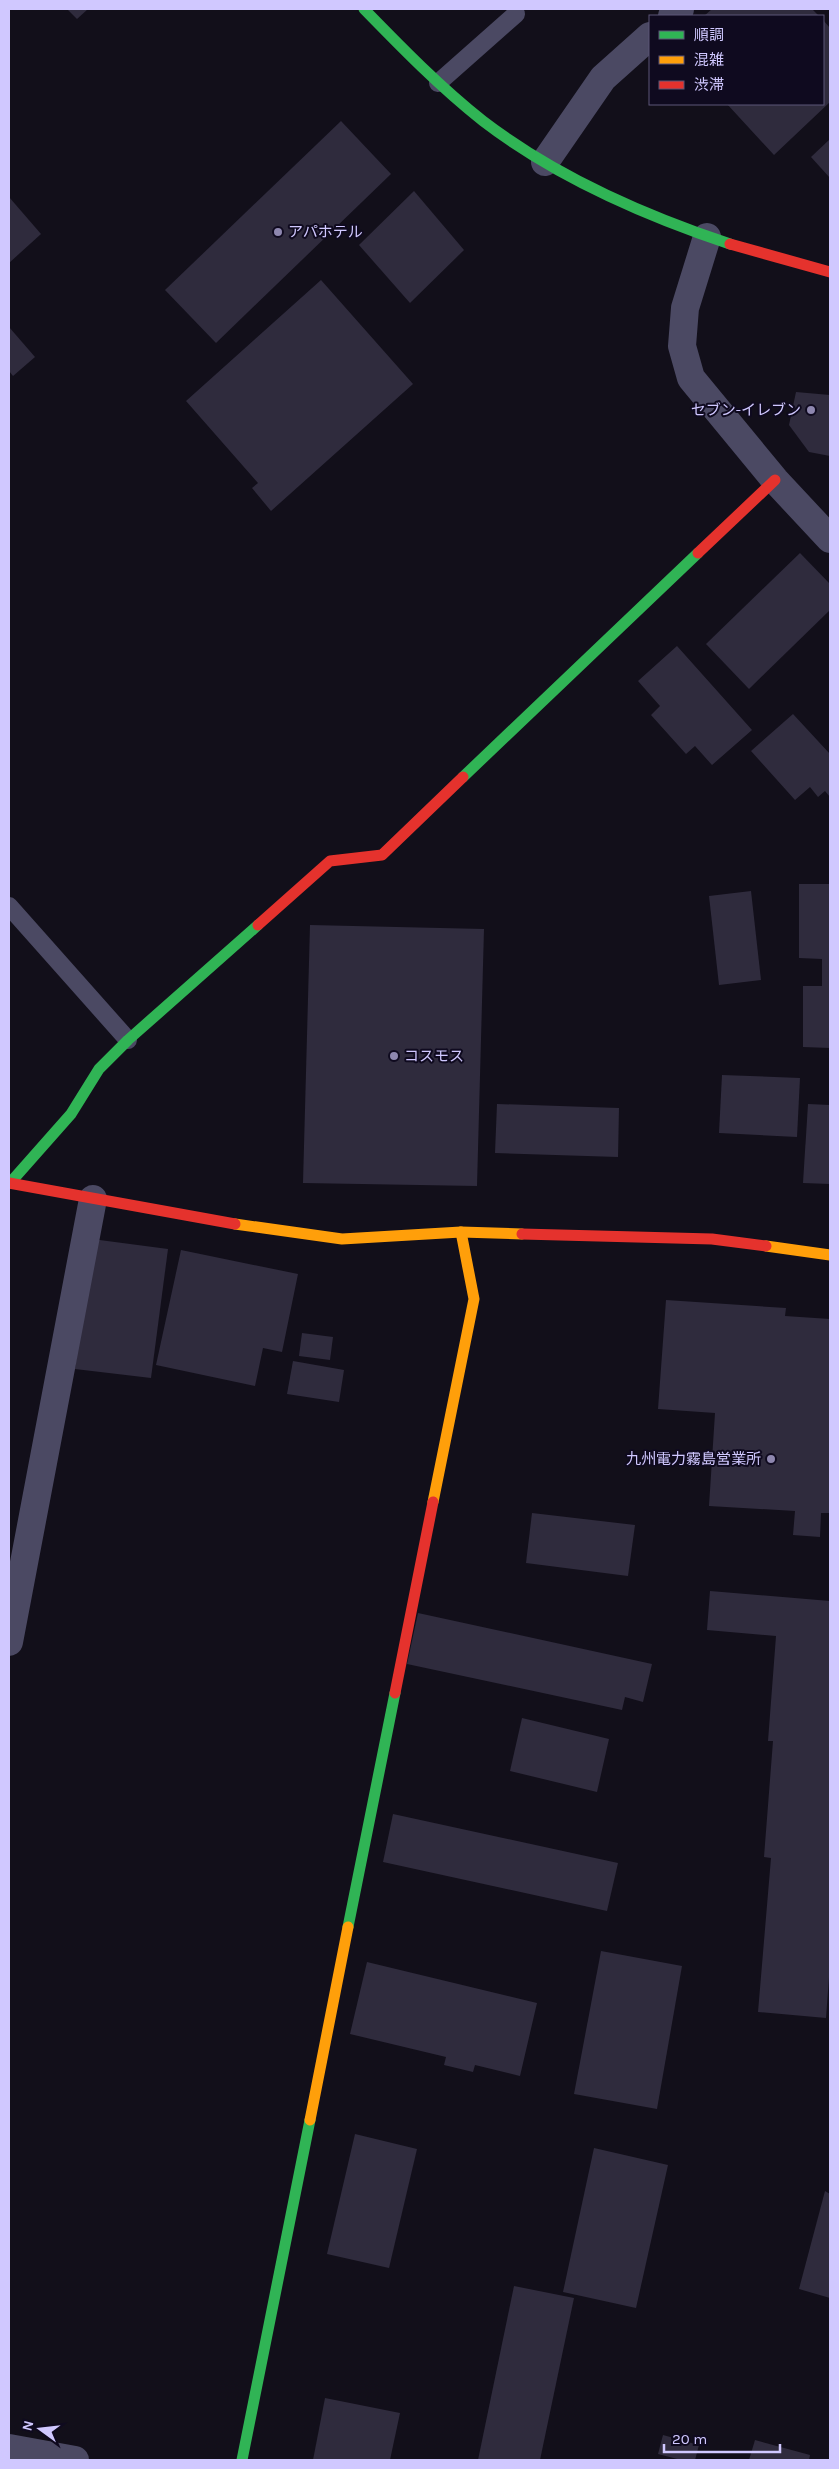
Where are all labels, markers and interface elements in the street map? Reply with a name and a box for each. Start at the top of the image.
legend [649,15,824,105]
text: 順調 [694,26,724,44]
text: 混雑 [694,51,724,69]
text: 渋滞 [694,76,724,94]
place label: アパホテル [288,223,363,241]
marker: アパホテル [272,226,284,238]
place label: セブン-イレブン [691,401,801,419]
marker: セブン-イレブン [805,404,817,416]
place label: コスモス [404,1047,464,1065]
marker: コスモス [388,1050,400,1062]
place label: 九州電力霧島営業所 [626,1450,761,1468]
marker: 九州電力霧島営業所 [765,1453,777,1465]
north arrow [15,2404,65,2454]
text: N [18,2419,37,2433]
scale bar [664,2422,780,2454]
text: 20 m [672,2430,707,2448]

